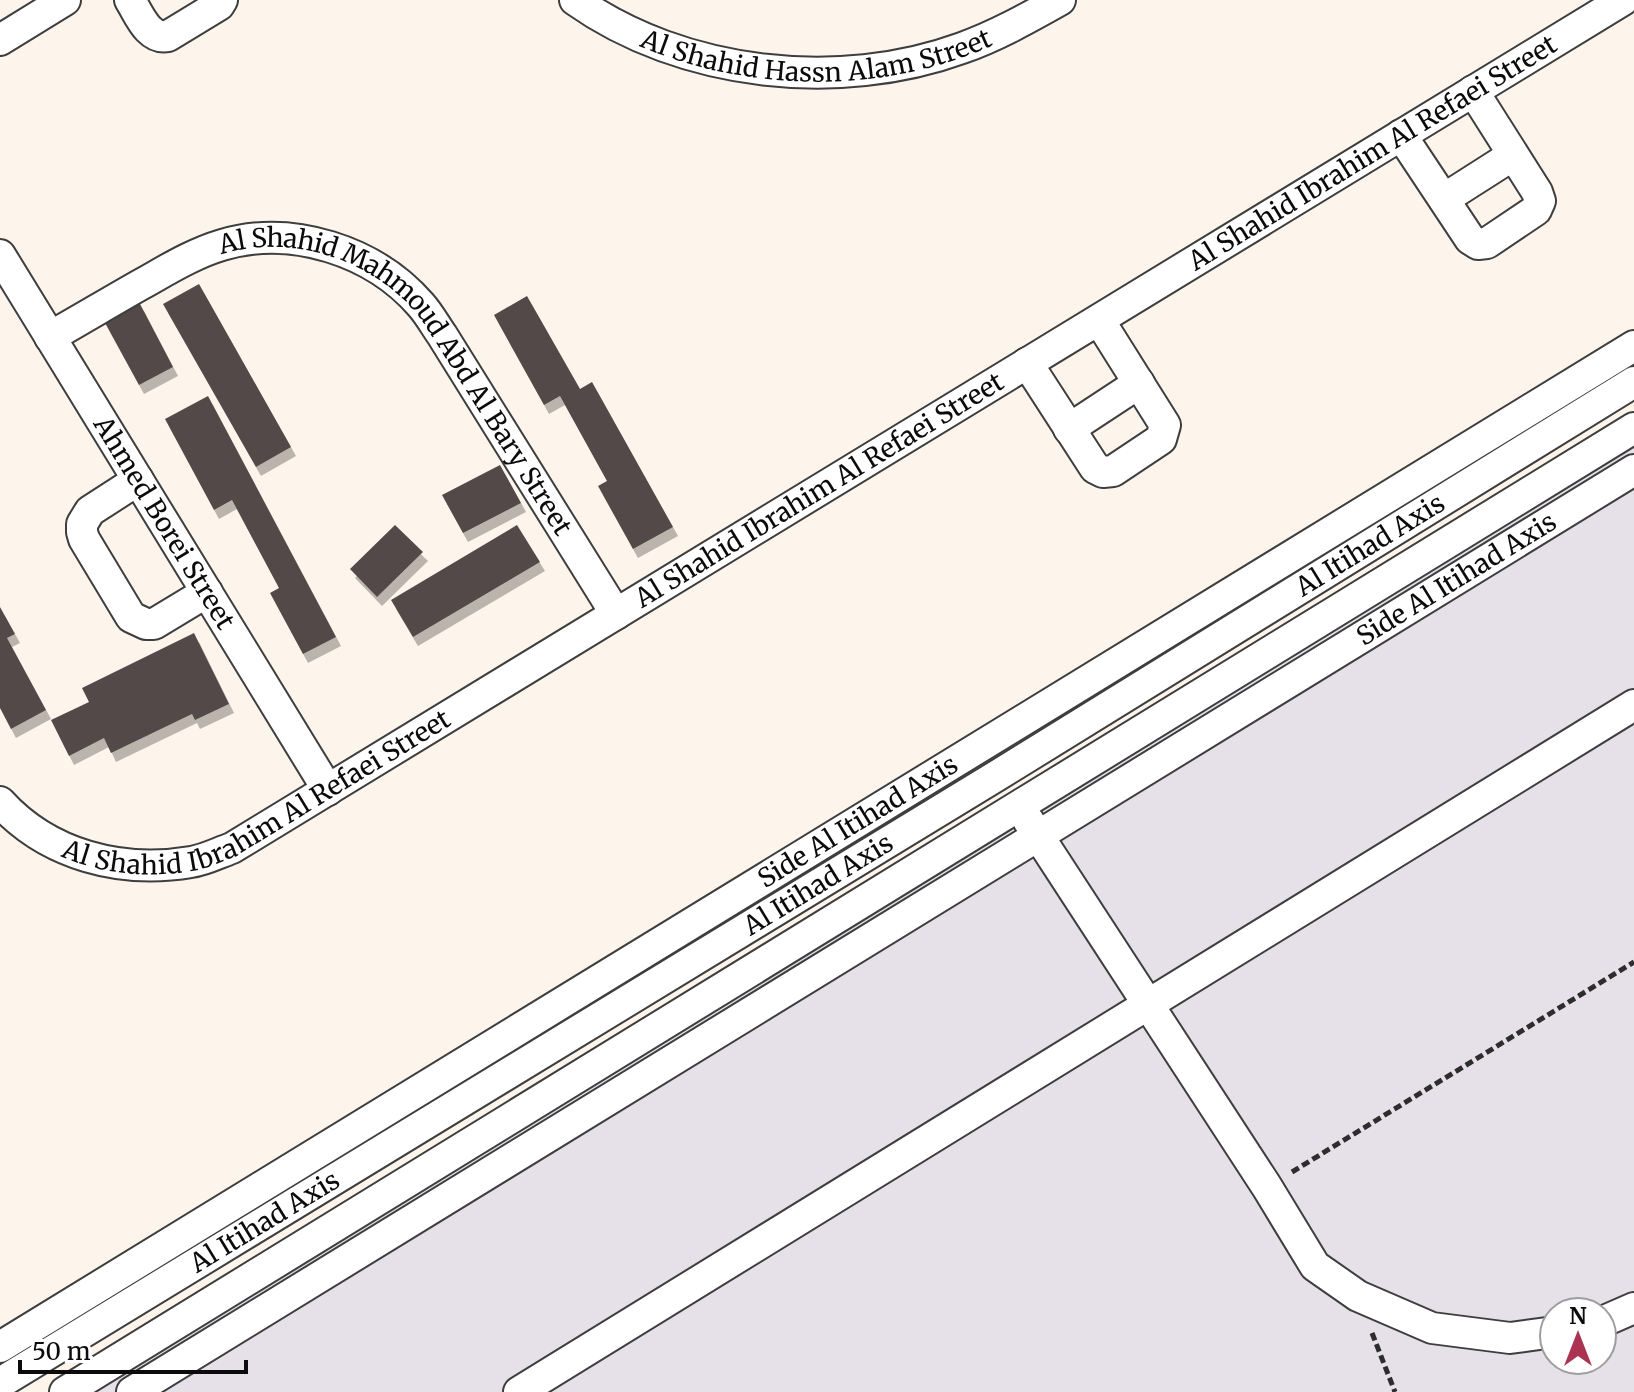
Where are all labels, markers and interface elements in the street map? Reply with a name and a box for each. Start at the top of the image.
street label: Al Shahid Hassn Alam Street [638,16,996,48]
text: Al Shahid Hassn Alam Street [636,21,996,89]
street label: Al Shahid Ibrahim Al Refaei Street [1181,27,1563,278]
street label: Al Shahid Mahmoud Abd Al Bary Street [214,221,580,541]
street label: Al Shahid Ibrahim Al Refaei Street [628,365,1009,615]
street label: Ahmed Borei Street [86,409,242,635]
street label: Al Itihad Axis [1288,486,1451,604]
street label: Side Al Itihad Axis [1350,505,1562,652]
street label: Al Shahid Ibrahim Al Refaei Street [57,702,456,882]
street label: Side Al Itihad Axis [753,747,963,895]
street label: Al Itihad Axis [737,827,899,941]
street label: Al Itihad Axis [183,1163,345,1280]
north arrow [1538,1296,1618,1376]
text: N [1569,1302,1587,1330]
scale bar [20,1324,246,1374]
text: 50 m [32,1336,91,1367]

